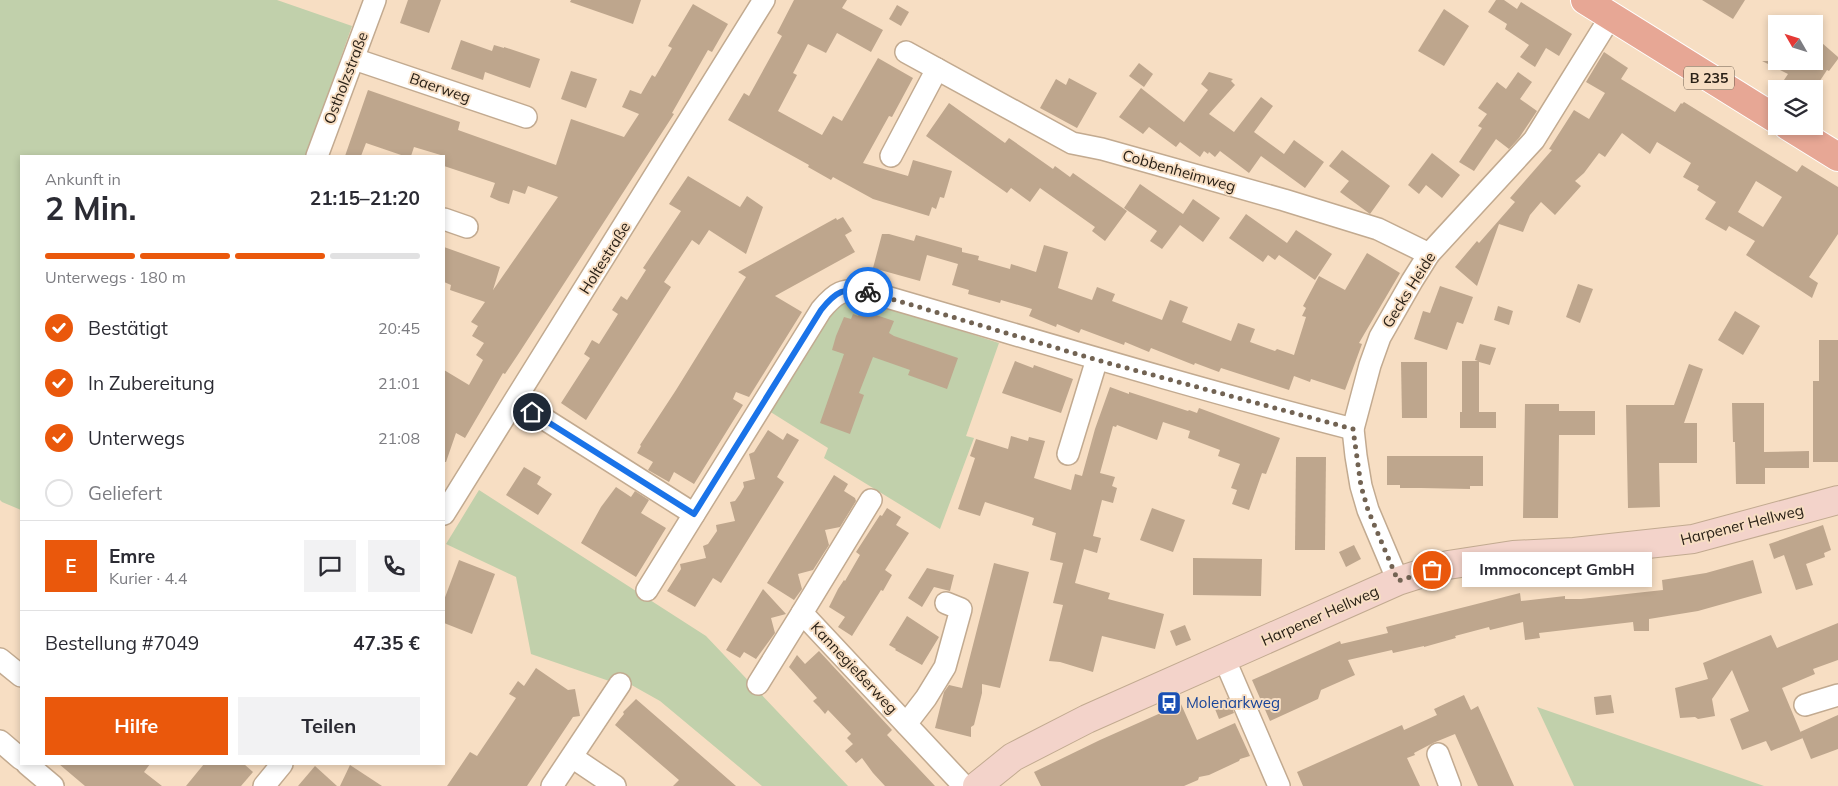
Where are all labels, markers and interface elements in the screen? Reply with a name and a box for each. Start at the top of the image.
north arrow [1768,15,1822,70]
map controls [1768,15,1823,135]
street label: Ostholzstraße [319,29,372,127]
road number: B 235 [1684,66,1734,90]
street label: Baerweg [407,68,473,107]
button: layers [1768,80,1823,135]
street label: Cobbenheimweg [1120,145,1238,196]
text: Ankunft in [45,169,121,189]
text: 21:15–21:20 [310,186,420,210]
text: 2 Min. [45,188,136,228]
street label: Holtestraße [575,218,634,297]
street label: Gecks Heide [1378,248,1439,331]
text: Unterwegs · 180 m [45,267,186,287]
courier [843,267,893,317]
icon: bike [854,278,882,306]
icon: check [45,314,73,342]
text: Bestätigt [88,316,168,340]
text: 20:45 [378,318,420,338]
icon: check [45,369,73,397]
text: In Zubereitung [88,371,215,395]
text: 21:01 [378,373,420,393]
pin [511,391,553,433]
icon: home [518,398,546,426]
icon: check [45,424,73,452]
text: Unterwegs [88,426,185,450]
text: 21:08 [378,428,420,448]
text: Geliefert [88,481,162,505]
street label: Harpener Hellweg [1678,500,1805,549]
button: chat [304,540,356,592]
button: phone [368,540,420,592]
text: Emre [109,544,155,568]
pin [1411,549,1453,591]
callout: Immoconcept GmbH [1462,552,1652,588]
text: E [65,554,77,578]
icon: bag [1418,556,1446,584]
text: Immoconcept GmbH [1479,559,1635,579]
text: Kurier · 4.4 [109,568,187,588]
street label: Harpener Hellweg [1258,581,1381,650]
street label: Kannegießerweg [807,618,902,718]
text: Bestellung #7049 [45,631,199,655]
text: 47.35 € [353,631,420,655]
bus stop icon: Molenarkweg [1156,690,1182,716]
place label: Molenarkweg [1186,693,1280,712]
button: Hilfe [45,697,228,755]
button: Teilen [238,697,420,755]

